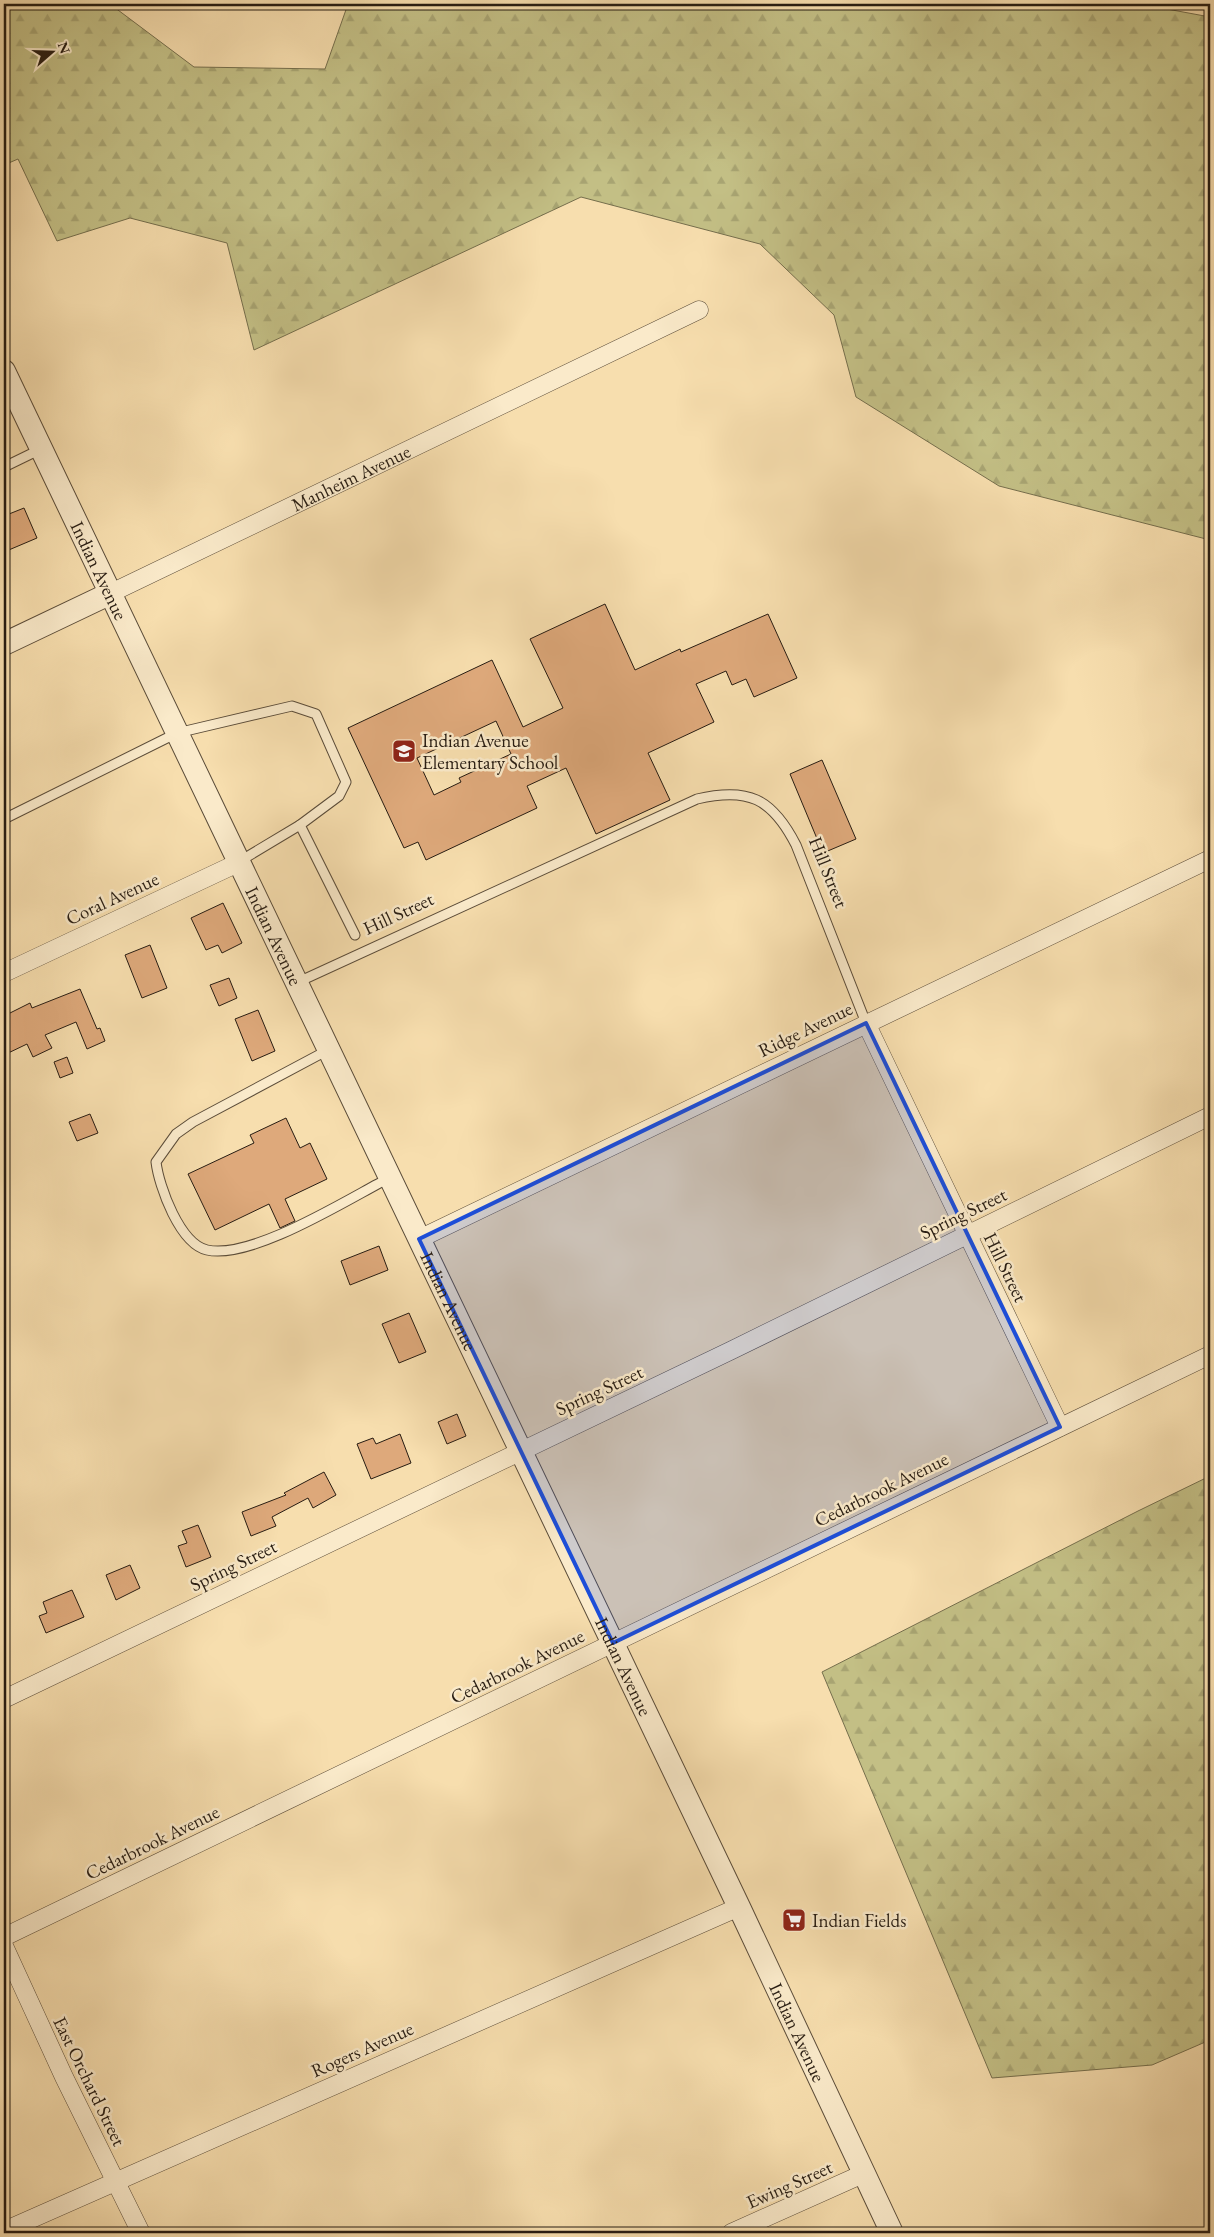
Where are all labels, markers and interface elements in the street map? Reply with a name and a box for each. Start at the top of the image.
north arrow [28,28,78,78]
text: N [54,39,75,57]
street label: Manheim Avenue [287,439,415,517]
street label: Indian Avenue [65,517,133,624]
place label: Indian Avenue Elementary School [422,728,559,775]
school or university icon: Indian Avenue Elementary School [391,738,417,764]
street label: Hill Street [803,833,854,912]
street label: Coral Avenue [62,866,163,931]
street label: Indian Avenue [239,882,308,989]
street label: Hill Street [359,886,437,941]
street label: Ridge Avenue [754,996,856,1063]
street label: Spring Street [916,1182,1011,1245]
street label: Hill Street [978,1228,1033,1306]
street label: Indian Avenue [414,1248,483,1355]
street label: Spring Street [552,1359,647,1422]
street label: Cedarbrook Avenue [810,1446,952,1533]
street label: Spring Street [186,1534,281,1597]
street label: Indian Avenue [589,1613,658,1720]
street label: Cedarbrook Avenue [446,1623,588,1710]
street label: Cedarbrook Avenue [81,1799,223,1886]
supermarket icon: Indian Fields [781,1907,807,1933]
place label: Indian Fields [812,1908,906,1933]
street label: Indian Avenue [763,1979,831,2086]
street label: East Orchard Street [47,2012,132,2150]
street label: Rogers Avenue [307,2016,417,2083]
street label: Ewing Street [742,2154,836,2215]

